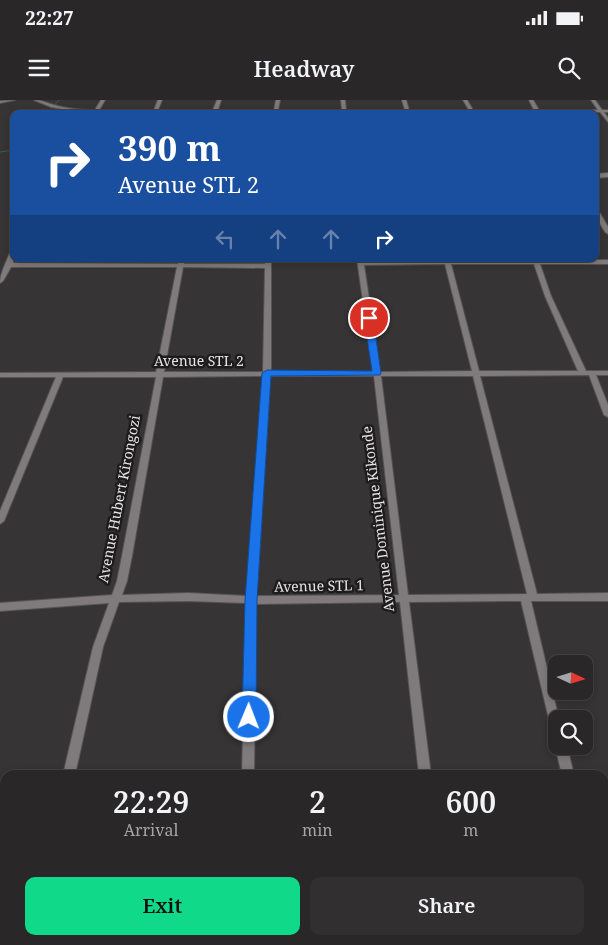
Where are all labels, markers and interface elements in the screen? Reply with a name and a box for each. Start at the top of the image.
text: 22:27 [25,5,74,31]
text: Headway [254,53,354,83]
icon: menu [25,54,53,82]
icon: search [555,54,583,82]
text: 390 m [118,124,221,171]
icon: right [35,130,100,195]
text: Avenue STL 2 [118,169,259,199]
icon: left [211,225,239,253]
icon: ahead [264,225,292,253]
icon: ahead [317,225,345,253]
icon: right [370,225,398,253]
pin [348,297,390,339]
icon: arrive [355,304,383,332]
street label: Avenue STL 2 [154,351,244,370]
street label: Avenue Hubert Kirongozi [93,413,144,584]
street label: Avenue Dominique Kikonde [357,425,398,613]
street label: Avenue STL 1 [274,575,364,596]
north arrow [548,655,592,700]
map controls [548,655,593,755]
position arrow [222,690,274,742]
button: search [548,710,593,755]
text: 22:29 [113,781,189,822]
text: 2 [309,781,326,822]
text: 600 [445,781,496,822]
text: Arrival [124,819,178,841]
text: min [302,819,333,841]
text: m [463,819,478,841]
button: Exit [25,877,300,935]
button: Share [310,877,584,935]

